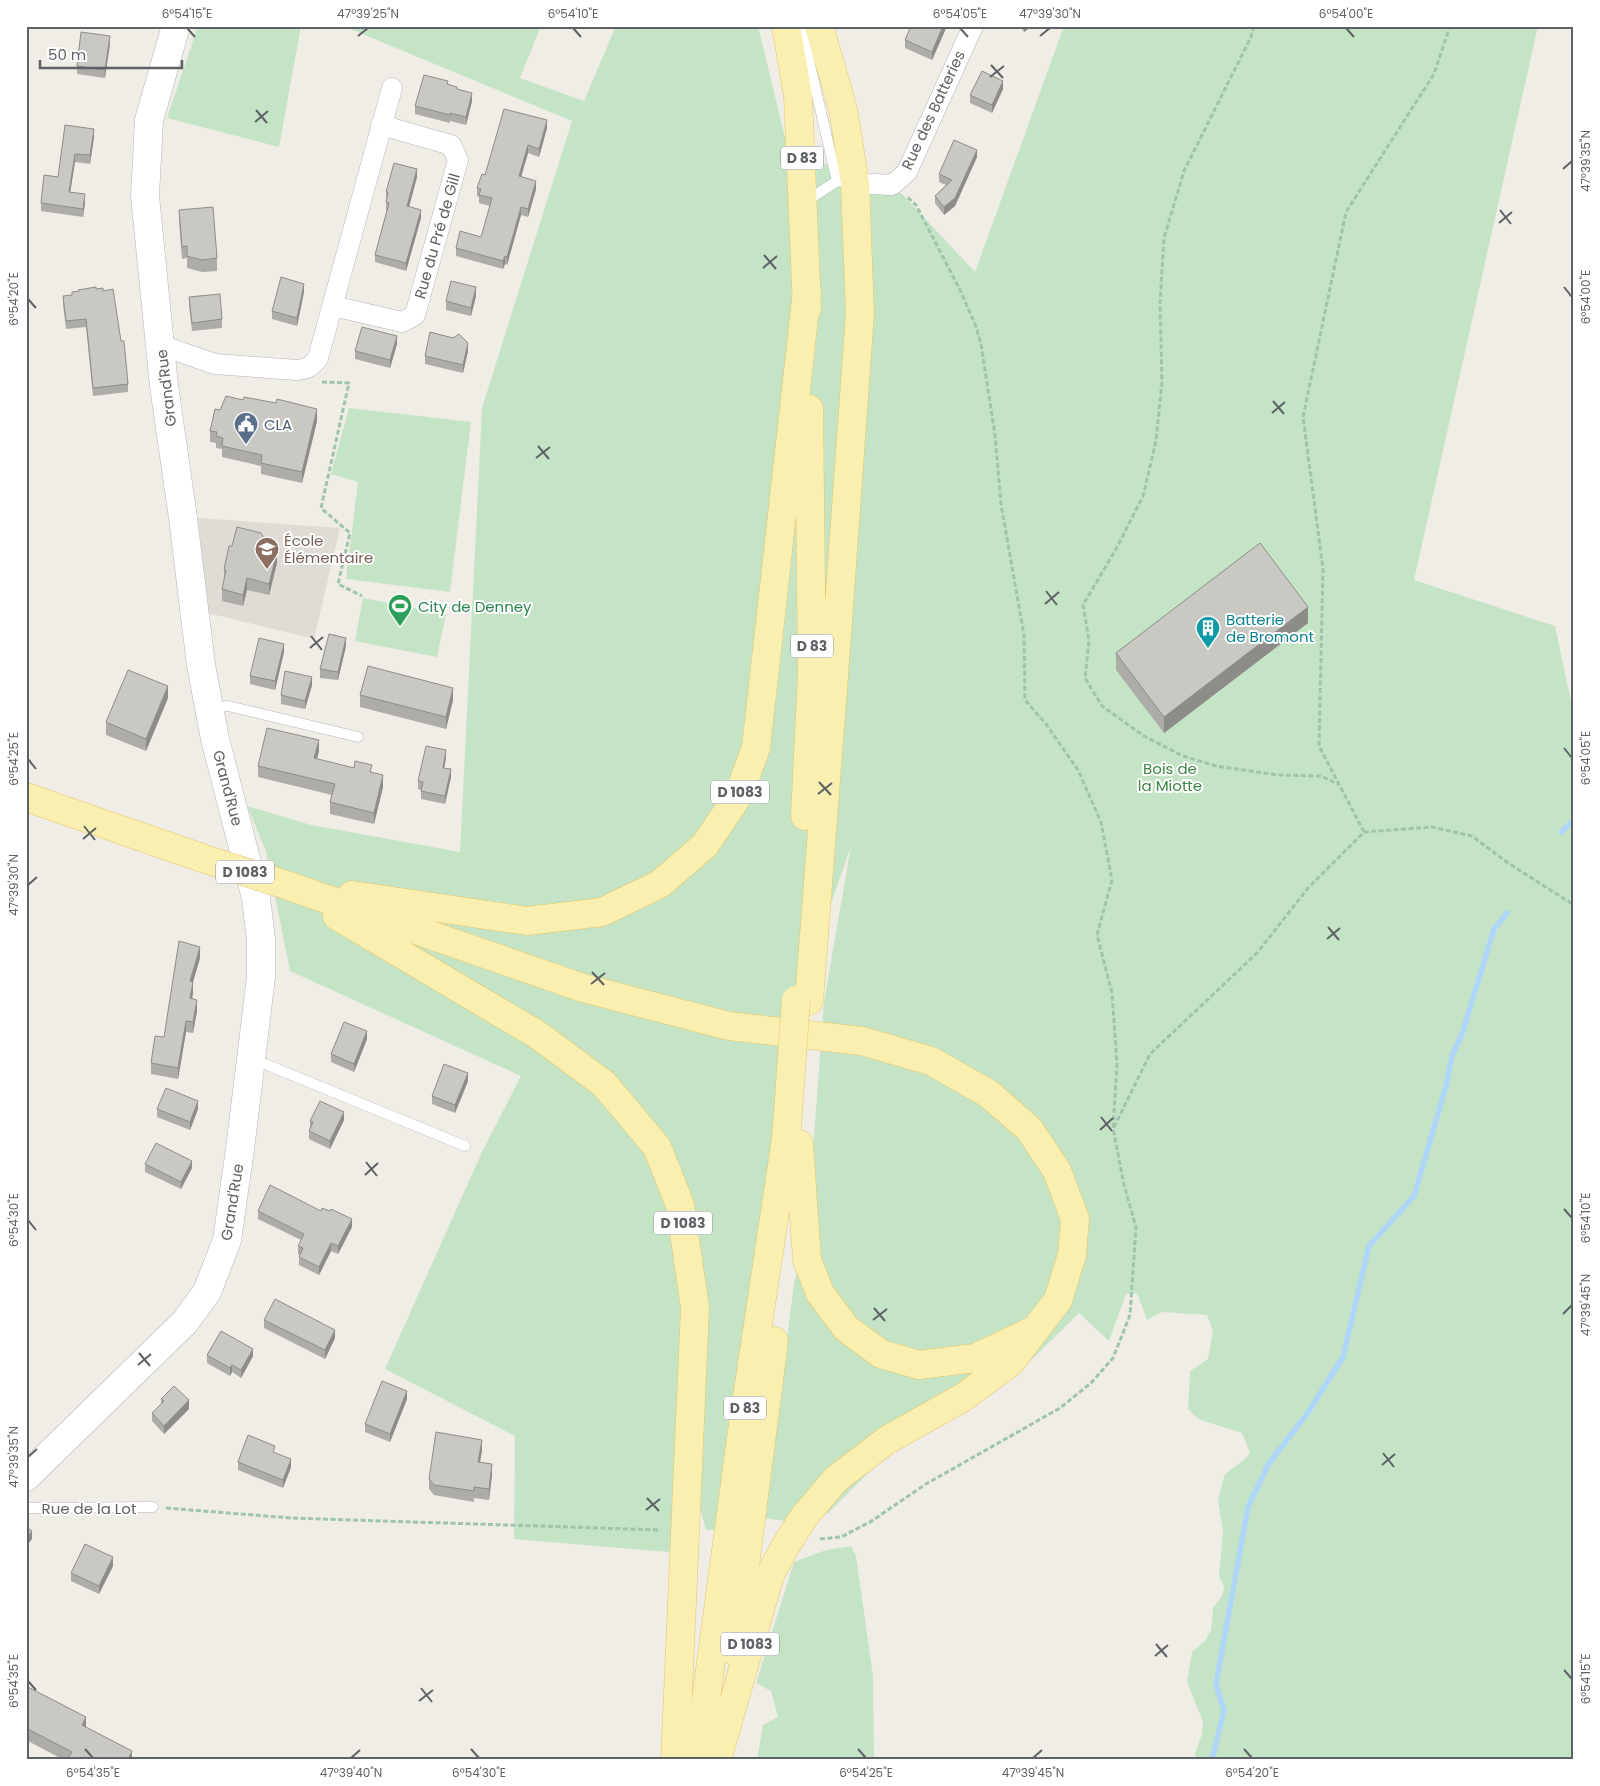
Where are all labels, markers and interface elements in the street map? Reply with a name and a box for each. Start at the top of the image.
text: 6°54'15"E [162,5,212,22]
text: 47°39'25"N [337,5,399,22]
text: 6°54'10"E [548,5,598,22]
text: 6°54'05"E [933,5,987,22]
text: 47°39'30"N [1019,5,1081,22]
text: 6°54'00"E [1319,5,1373,22]
scale bar [40,38,182,70]
text: 50 m [48,44,86,65]
street label: Rue des Batteries [896,47,970,173]
text: 47°39'35"N [1577,130,1594,192]
road number: D 83 [781,146,823,170]
street label: Rue du Pré de Gill [409,171,465,301]
text: 6°54'00"E [1577,270,1594,324]
text: 6°54'20"E [5,272,22,326]
street label: Grand'Rue [151,348,181,428]
public building icon: CLA [233,411,259,445]
place label: CLA [264,414,292,435]
place label: École Élémentaire [284,530,373,568]
school or university icon: École Élémentaire [254,536,280,570]
sports icon: City de Denney [387,593,413,627]
place label: City de Denney [418,596,532,617]
place label: Batterie de Bromont [1226,609,1314,647]
building icon: Batterie de Bromont [1195,615,1221,649]
road number: D 83 [791,634,833,658]
text: 6°54'05"E [1577,731,1594,785]
text: 6°54'25"E [5,732,22,786]
street label: Grand'Rue [208,748,248,828]
park label: Bois de la Miotte [1138,758,1202,796]
road number: D 1083 [711,780,769,804]
text: 47°39'30"N [5,854,22,916]
road number: D 1083 [216,860,274,884]
street label: Grand'Rue [216,1162,248,1242]
text: 6°54'30"E [5,1193,22,1247]
text: 6°54'10"E [1577,1193,1594,1243]
road number: D 1083 [654,1212,712,1234]
text: 47°39'45"N [1577,1274,1594,1336]
road number: D 83 [724,1396,766,1420]
text: 47°39'35"N [5,1426,22,1488]
street label: Rue de la Lot [42,1498,136,1519]
road number: D 1083 [721,1632,779,1656]
text: 6°54'35"E [5,1654,22,1708]
text: 6°54'15"E [1577,1654,1594,1704]
text: 6°54'35"E [66,1764,120,1781]
text: 47°39'40"N [320,1764,382,1781]
text: 6°54'30"E [452,1764,506,1781]
text: 6°54'25"E [839,1764,893,1781]
text: 47°39'45"N [1002,1764,1064,1781]
text: 6°54'20"E [1225,1764,1279,1781]

